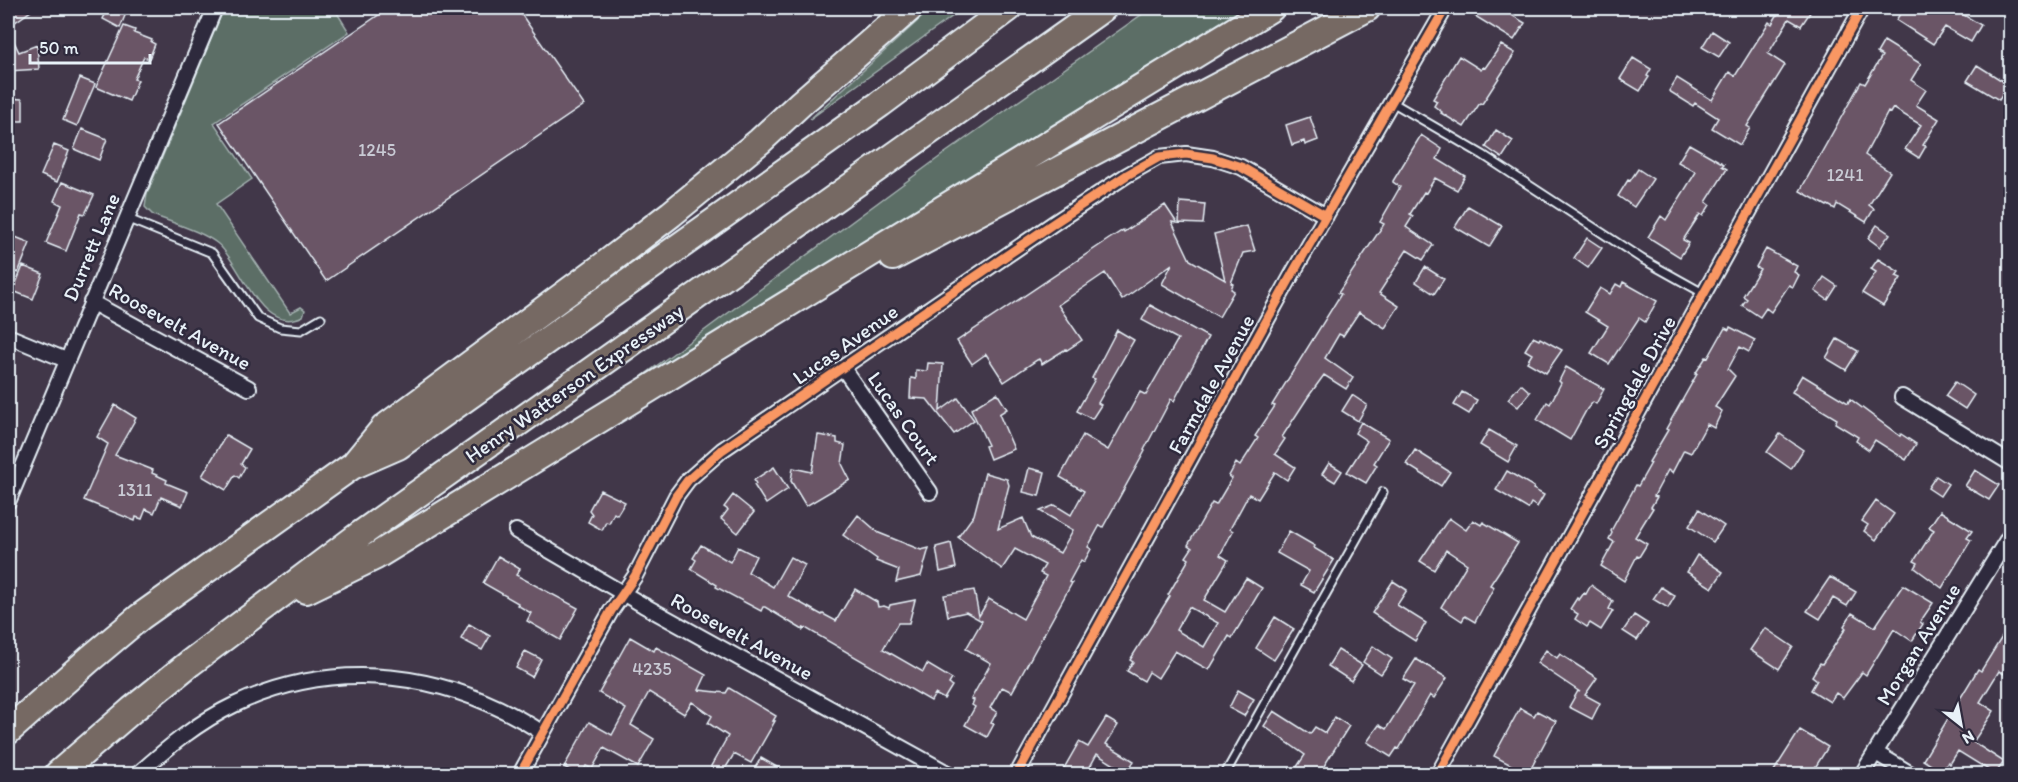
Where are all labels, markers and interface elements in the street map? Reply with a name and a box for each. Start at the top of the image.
scale bar [30,27,150,65]
text: 50 m [39,37,79,59]
house number: 1245 [358,139,396,161]
house number: 1241 [1827,164,1864,186]
street label: Durrett Lane [57,189,125,305]
street label: Roosevelt Avenue [105,277,255,375]
street label: Henry Watterson Expressway [460,298,688,468]
street label: Lucas Avenue [787,298,903,390]
street label: Farmdale Avenue [1162,310,1260,458]
street label: Springdale Drive [1587,311,1681,453]
street label: Lucas Court [863,366,945,470]
house number: 1311 [118,479,152,501]
street label: Morgan Avenue [1871,578,1965,710]
street label: Roosevelt Avenue [667,587,817,685]
house number: 4235 [632,658,672,680]
north arrow [1931,695,1991,755]
text: N [1959,727,1978,748]

